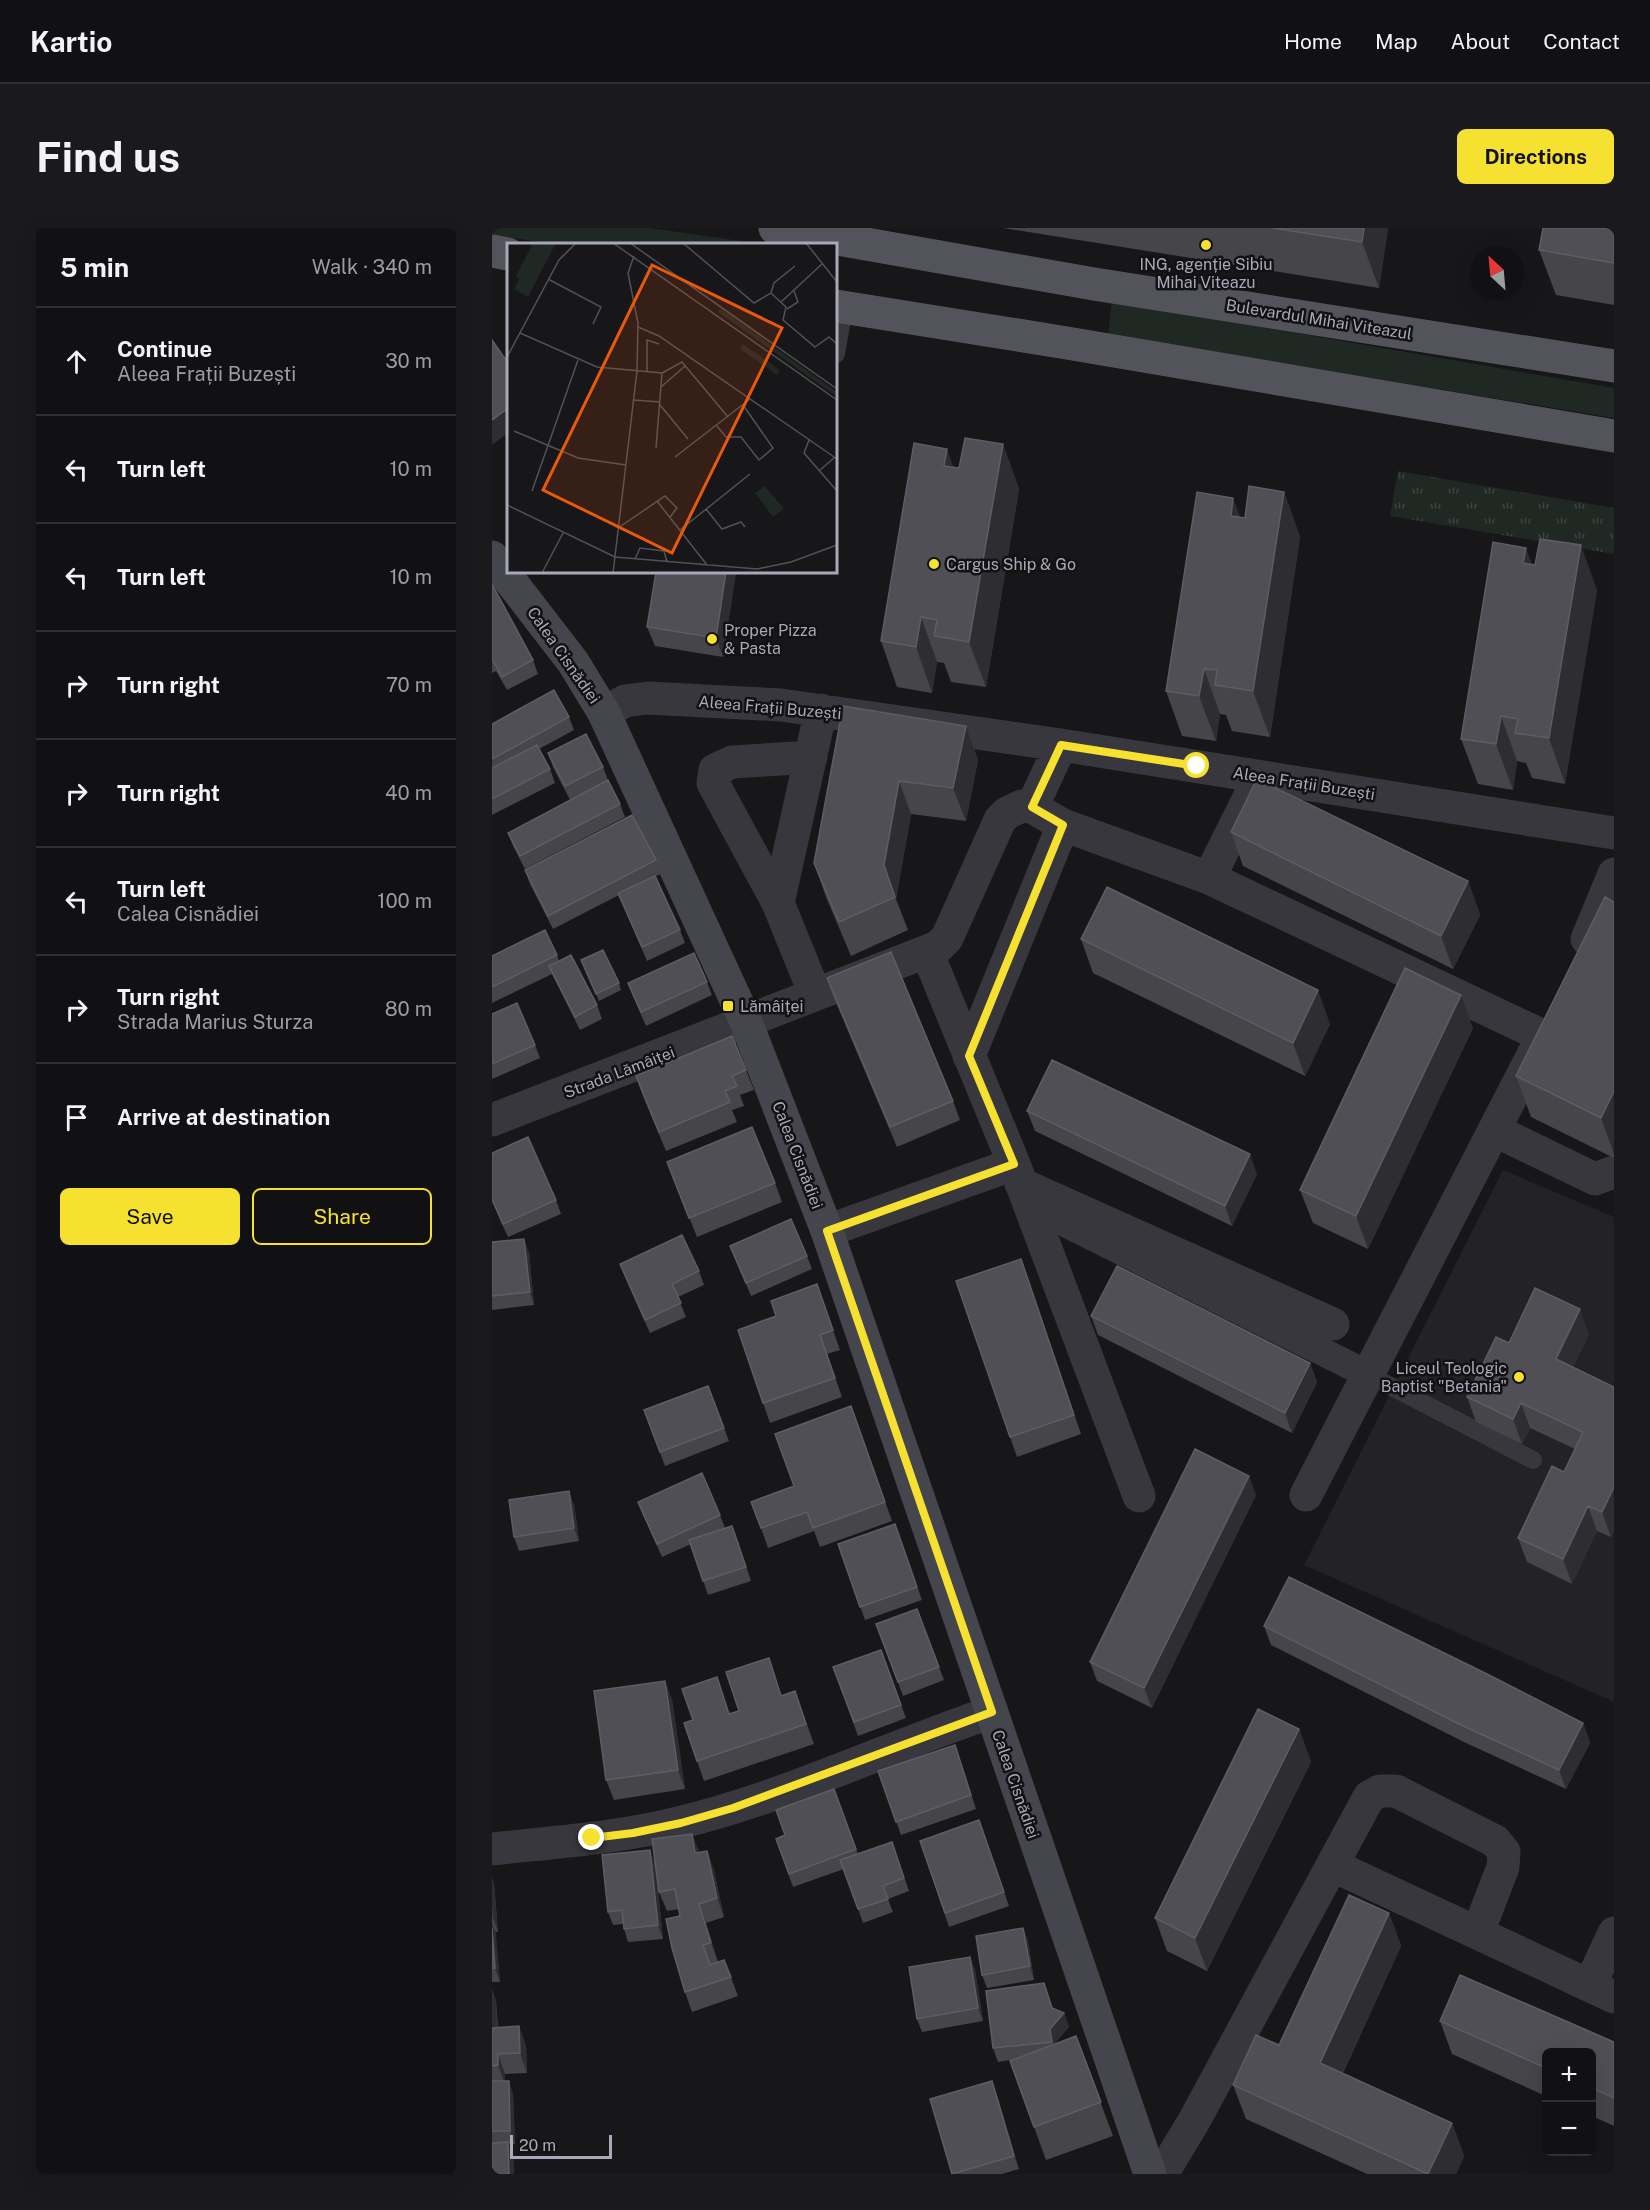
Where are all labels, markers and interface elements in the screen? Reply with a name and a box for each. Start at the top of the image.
text: Kartio [30,25,112,58]
text: Home [1284,29,1342,54]
text: Map [1375,29,1418,54]
text: About [1451,29,1510,54]
text: Contact [1543,29,1620,54]
button: Directions [1457,129,1614,184]
text: Find us [36,132,180,181]
marker: ING, agenție Sibiu Mihai Viteazu [1199,238,1213,252]
inset map [507,243,837,573]
north arrow [1470,246,1524,300]
text: 5 min [60,252,129,283]
text: Walk · 340 m [312,255,432,279]
place label: ING, agenție Sibiu Mihai Viteazu [1139,255,1273,292]
street label: Bulevardul Mihai Viteazul [1225,295,1413,344]
text: Continue [117,336,212,362]
icon: ahead [60,345,93,378]
text: 30 m [385,349,432,373]
text: Aleea Frații Buzești [117,362,296,386]
icon: left [60,453,93,486]
text: Turn left [117,456,206,482]
text: 10 m [389,457,432,481]
place label: Cargus Ship & Go [946,555,1076,574]
marker: Cargus Ship & Go [927,557,941,571]
icon: left [60,561,93,594]
text: Turn left [117,564,206,590]
text: 10 m [389,565,432,589]
street label: Calea Cisnădiei [523,603,604,707]
place label: Proper Pizza & Pasta [724,621,817,658]
marker: Proper Pizza & Pasta [705,632,719,646]
icon: right [60,669,93,702]
text: Turn right [117,672,220,698]
text: 70 m [386,673,432,697]
street label: Aleea Frații Buzești [698,692,842,723]
route start [1183,752,1209,778]
street label: Aleea Frații Buzești [1232,763,1376,804]
icon: right [60,777,93,810]
text: Turn right [117,780,220,806]
text: 40 m [385,781,432,805]
text: Turn left [117,876,206,902]
icon: left [60,885,93,918]
text: 100 m [377,889,432,913]
text: Calea Cisnădiei [117,902,259,926]
text: Turn right [117,984,220,1010]
icon: right [60,993,93,1026]
text: 80 m [385,997,432,1021]
place label: Lămâiței [740,997,803,1016]
marker: Lămâiței [721,999,735,1013]
text: Strada Marius Sturza [117,1010,313,1034]
street label: Strada Lămâiței [561,1043,677,1102]
street label: Calea Cisnădiei [768,1099,827,1212]
icon: arrive [60,1101,93,1134]
text: Arrive at destination [117,1104,330,1130]
button: Save [60,1188,240,1245]
button: Share [252,1188,432,1245]
place label: Liceul Teologic Baptist "Betania" [1381,1359,1507,1396]
marker: Liceul Teologic Baptist "Betania" [1512,1370,1526,1384]
street label: Calea Cisnădiei [988,1727,1043,1841]
route end [578,1824,604,1850]
map controls [1542,2048,1596,2156]
button: + [1542,2048,1596,2102]
button: − [1542,2102,1596,2156]
scale bar [510,2132,612,2160]
text: 20 m [519,2136,556,2155]

